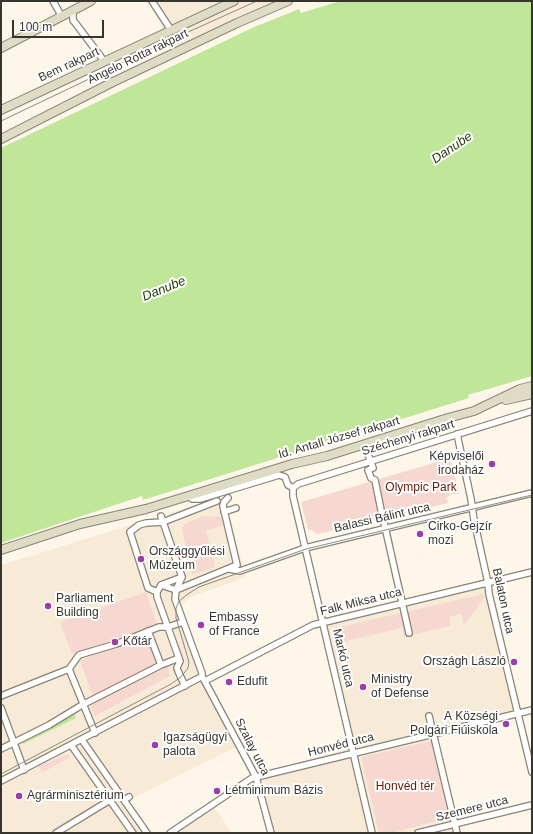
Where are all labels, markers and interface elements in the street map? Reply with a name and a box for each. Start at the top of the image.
scale bar [14,12,106,38]
text: 100 m [19,20,52,34]
street label: Angelo Rotta rakpart [85,26,191,88]
street label: Bem rakpart [36,45,102,85]
water label: Danube [429,129,475,167]
water label: Danube [140,273,188,305]
street label: Id. Antall József rakpart [277,414,401,462]
street label: Széchenyi rakpart [360,417,456,459]
place label: Képviselői irodaház [429,450,484,478]
marker: Képviselői irodaház [487,459,497,469]
park label: Olympic Park [385,481,457,495]
street label: Balassi Bálint utca [333,500,431,536]
place label: Cirko-Gejzír mozi [428,520,492,548]
marker: Cirko-Gejzír mozi [415,529,425,539]
place label: Országgyűlési Múzeum [149,545,225,573]
marker: Országgyűlési Múzeum [136,554,146,564]
street label: Balaton utca [489,567,517,635]
street label: Falk Miksa utca [319,585,403,619]
place label: Parliament Building [56,592,113,620]
marker: Parliament Building [43,601,53,611]
place label: Embassy of France [209,611,260,639]
marker: Embassy of France [196,620,206,630]
street label: Markó utca [329,627,357,689]
place label: Kőtár [123,635,152,649]
marker: Kőtár [110,637,120,647]
place label: Országh László [423,655,506,669]
marker: Országh László [509,657,519,667]
place label: Ministry of Defense [371,673,429,701]
place label: Edufit [237,675,268,689]
marker: Edufit [224,677,234,687]
marker: Ministry of Defense [358,682,368,692]
place label: A Községi Polgári Fiúiskola [410,710,498,738]
street label: Szalay utca [232,716,272,778]
marker: A Községi Polgári Fiúiskola [501,719,511,729]
street label: Honvéd utca [307,730,375,760]
place label: Igazságügyi palota [163,731,227,759]
marker: Igazságügyi palota [150,740,160,750]
park label: Honvéd tér [376,780,434,794]
place label: Létminimum Bázis [225,784,323,798]
marker: Létminimum Bázis [212,786,222,796]
place label: Agrárminisztérium [27,789,124,803]
marker: Agrárminisztérium [14,791,24,801]
street label: Szemere utca [434,793,510,825]

